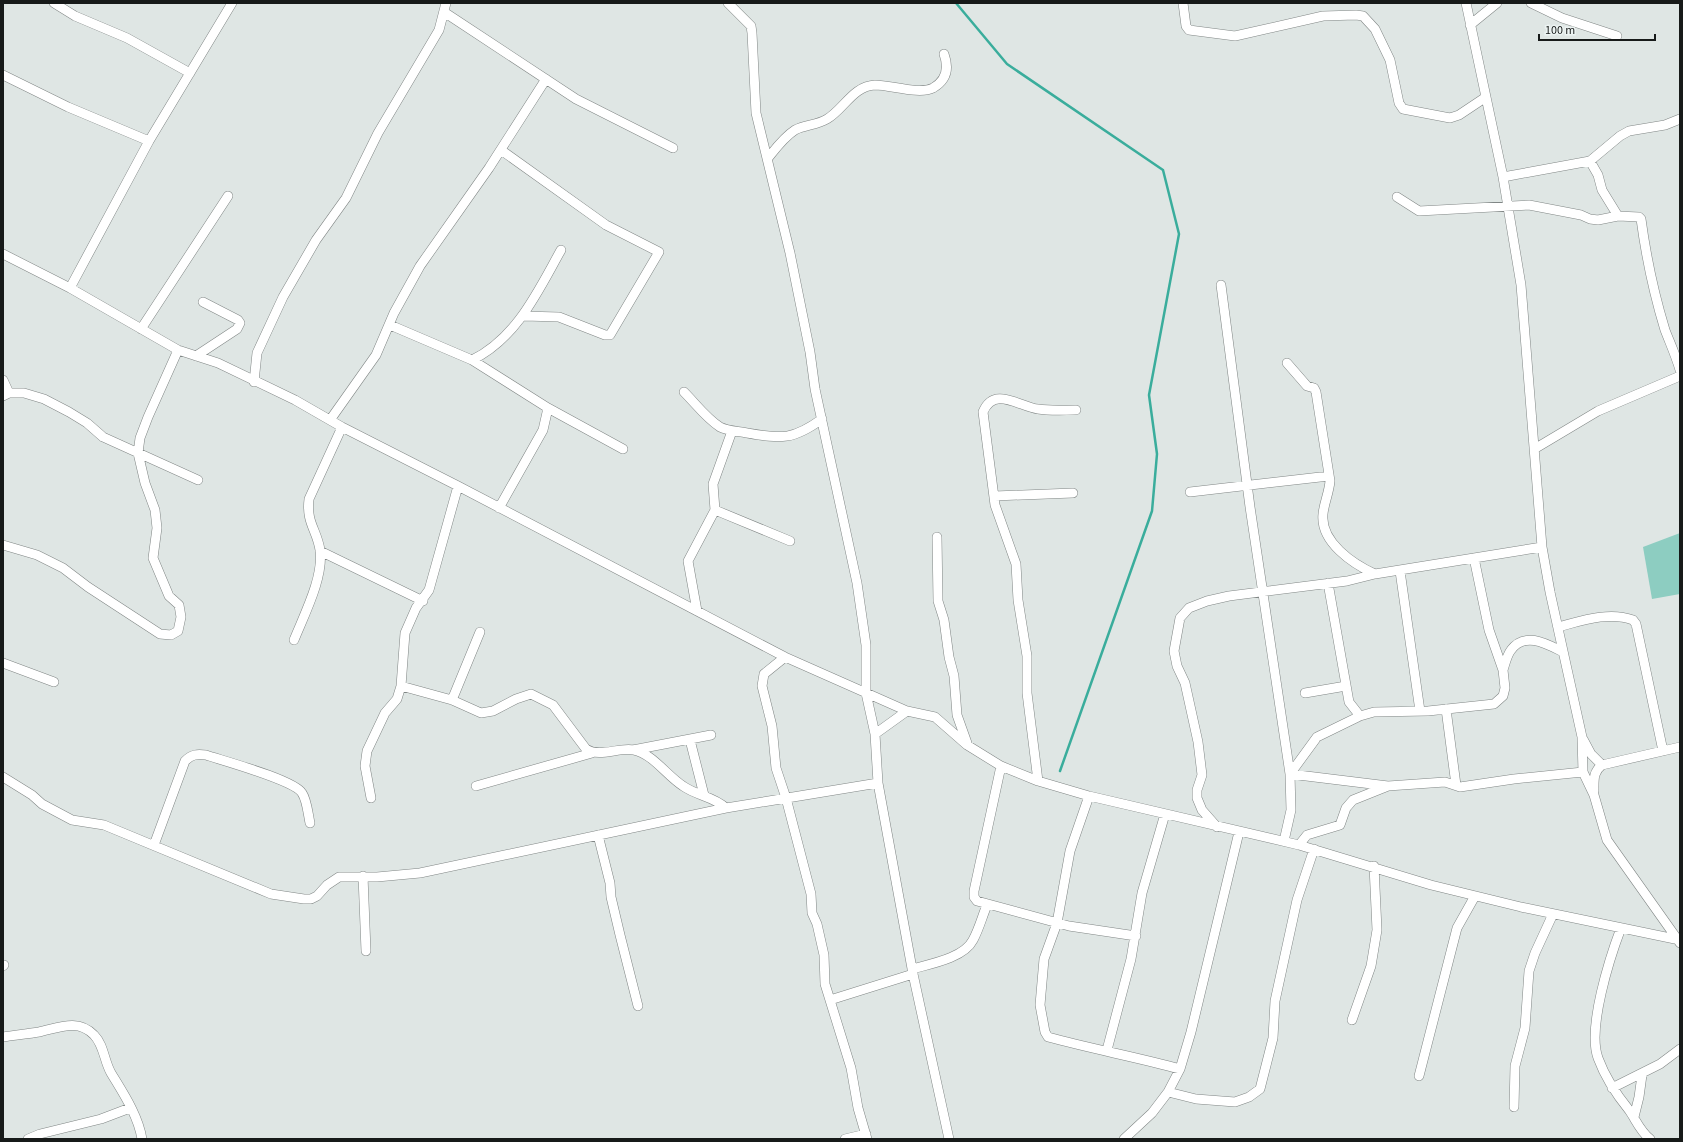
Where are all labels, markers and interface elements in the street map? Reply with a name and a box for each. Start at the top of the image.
scale bar [1539,16,1655,42]
text: 100 m [1545,22,1575,39]

